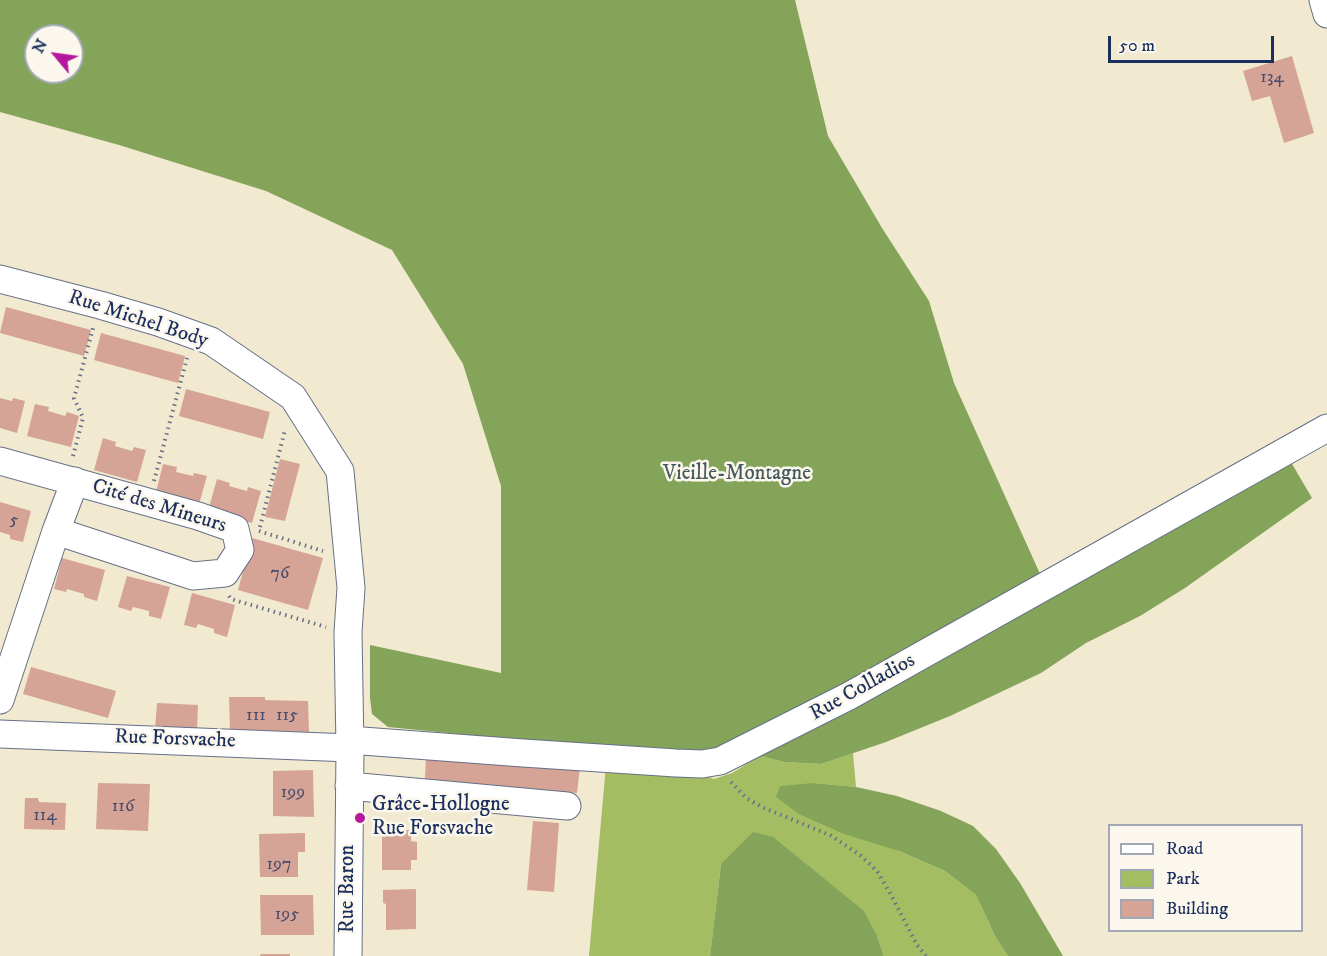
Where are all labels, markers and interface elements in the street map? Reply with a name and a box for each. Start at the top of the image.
north arrow [24,24,84,84]
scale bar [1111,24,1278,62]
text: 50 m [1119,35,1155,57]
text: N [28,36,52,57]
house number: 134 [1260,67,1284,89]
street label: Rue Michel Body [65,286,211,354]
park label: Vieille-Montagne [663,462,811,488]
street label: Cité des Mineurs [89,475,229,539]
house number: 5 [10,510,18,532]
house number: 76 [271,563,289,585]
street label: Rue Colladios [806,649,920,727]
house number: 111 [246,705,266,727]
house number: 115 [276,705,298,727]
street label: Rue Forsvache [114,725,236,755]
house number: 199 [281,782,305,804]
place label: Grâce-Hollogne Rue Forsvache [372,793,510,843]
house number: 116 [112,796,134,818]
house number: 114 [33,805,57,827]
marker: Grâce-Hollogne Rue Forsvache [353,811,367,825]
legend [1108,824,1303,932]
text: Road [1166,838,1203,860]
street label: Rue Baron [336,845,362,933]
house number: 197 [266,854,292,876]
text: Park [1166,868,1200,890]
text: Building [1166,898,1228,920]
house number: 195 [275,904,299,926]

